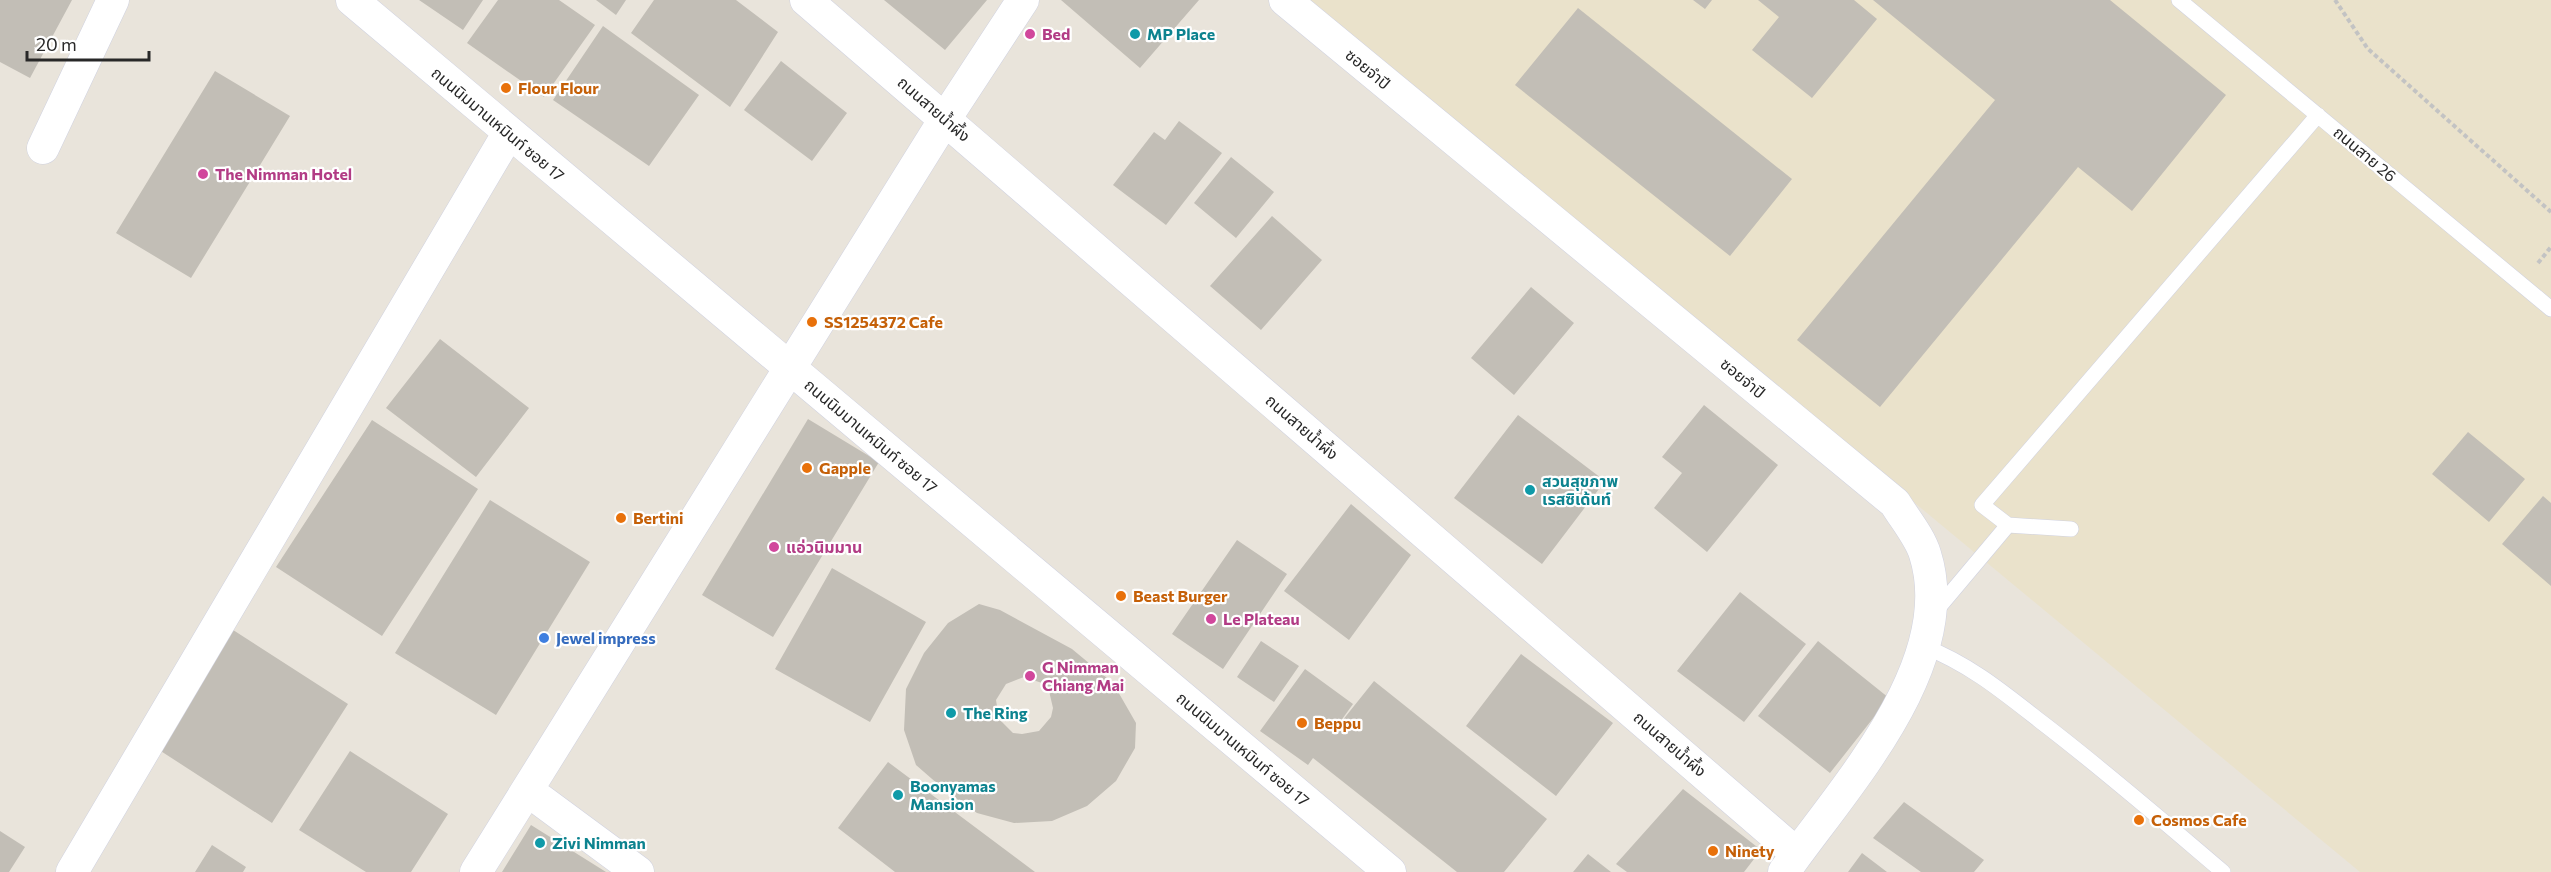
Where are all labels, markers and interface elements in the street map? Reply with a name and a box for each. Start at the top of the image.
scale bar [27,24,148,62]
place label: Bed [1042,24,1070,43]
place label: MP Place [1147,24,1215,43]
marker: Bed [1023,27,1037,41]
marker: MP Place [1128,27,1142,41]
text: 20 m [36,33,77,55]
street label: ซอยจำปี [1342,45,1394,93]
street label: ถนนนิมมานเหมินท์ ซอย 17 [428,63,569,185]
street label: ถนนสายน้ำผึ้ง [894,71,975,145]
place label: Flour Flour [518,78,599,97]
marker: Flour Flour [499,81,513,95]
street label: ถนนสาย 26 [2330,122,2401,185]
place label: The Nimman Hotel [215,164,352,183]
marker: The Nimman Hotel [196,167,210,181]
place label: SS1254372 Cafe [824,312,943,331]
marker: SS1254372 Cafe [805,315,819,329]
street label: ซอยจำปี [1717,354,1769,402]
street label: ถนนนิมมานเหมินท์ ซอย 17 [801,375,942,497]
street label: ถนนสายน้ำผึ้ง [1262,389,1343,463]
place label: Gapple [819,458,871,477]
marker: Gapple [800,461,814,475]
place label: สวนสุขภาพ เรสซิเด้นท์ [1542,471,1618,508]
marker: สวนสุขภาพ เรสซิเด้นท์ [1523,483,1537,497]
place label: Bertini [633,508,684,527]
marker: Bertini [614,511,628,525]
place label: แอ่วนิมมาน [786,537,862,556]
marker: แอ่วนิมมาน [767,540,781,554]
place label: Beast Burger [1133,586,1228,605]
marker: Beast Burger [1114,589,1128,603]
place label: Le Plateau [1223,609,1300,628]
marker: Le Plateau [1204,612,1218,626]
place label: Jewel impress [556,628,656,647]
marker: Jewel impress [537,631,551,645]
place label: G Nimman Chiang Mai [1042,657,1124,694]
marker: G Nimman Chiang Mai [1023,669,1037,683]
street label: ถนนนิมมานเหมินท์ ซอย 17 [1173,688,1314,810]
place label: The Ring [963,703,1028,722]
marker: The Ring [944,706,958,720]
street label: ถนนสายน้ำผึ้ง [1630,706,1711,780]
place label: Beppu [1314,713,1361,732]
marker: Beppu [1295,716,1309,730]
place label: Boonyamas Mansion [910,776,996,813]
marker: Boonyamas Mansion [891,788,905,802]
place label: Cosmos Cafe [2151,810,2247,829]
marker: Cosmos Cafe [2132,813,2146,827]
place label: Zivi Nimman [552,833,646,852]
marker: Zivi Nimman [533,836,547,850]
place label: Ninety [1725,841,1775,860]
marker: Ninety [1706,844,1720,858]

